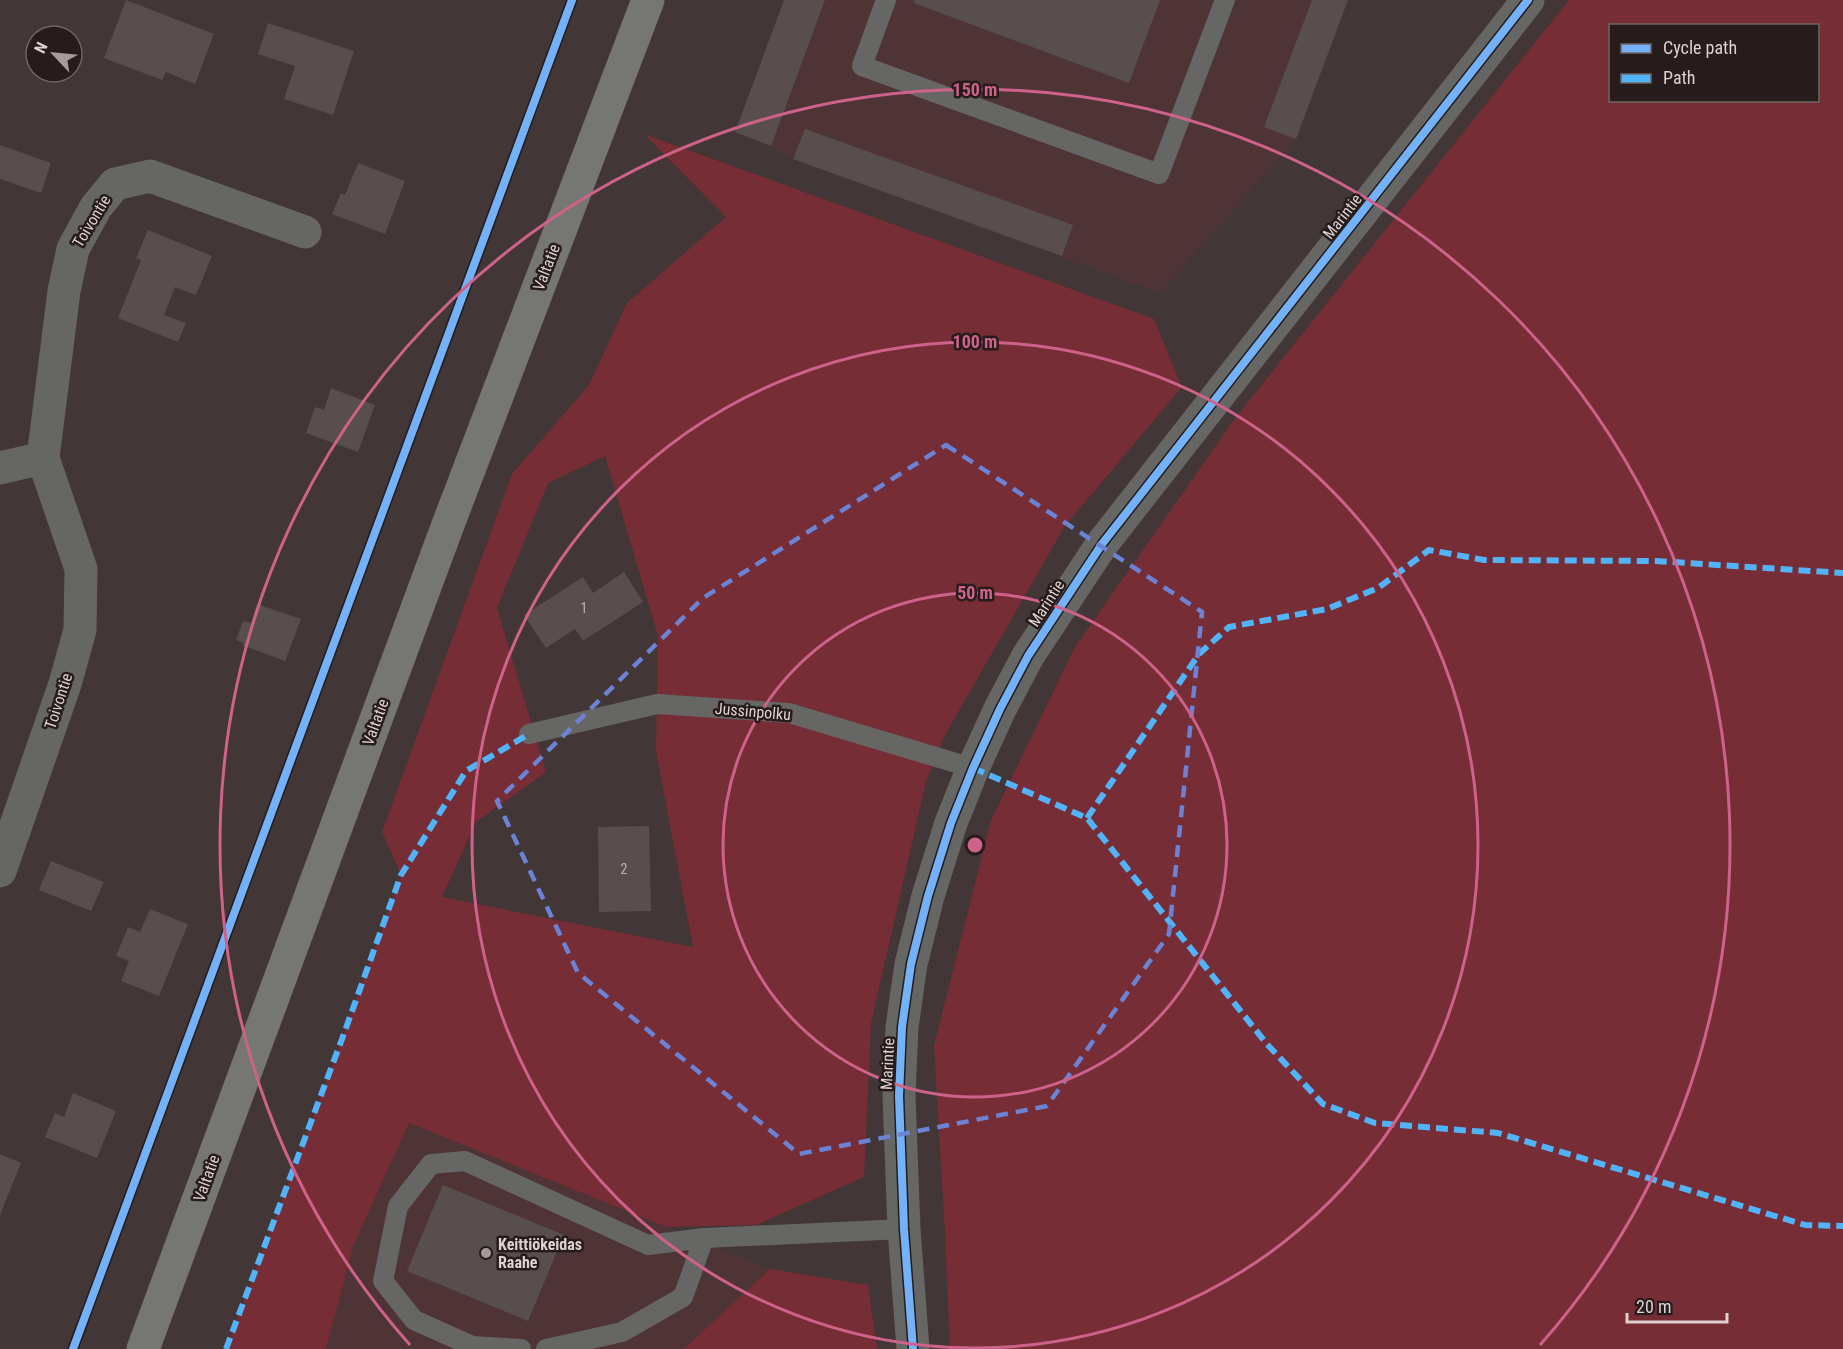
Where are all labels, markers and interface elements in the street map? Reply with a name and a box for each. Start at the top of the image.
north arrow [24,24,84,84]
legend [1609,24,1819,102]
text: Cycle path [1663,37,1737,58]
text: N [30,39,52,56]
text: Path [1663,67,1696,88]
text: 150 m [953,79,997,100]
street label: Marintie [1319,190,1366,243]
street label: Toivontie [68,192,114,251]
street label: Valtatie [529,241,564,293]
text: 100 m [953,331,997,352]
street label: Marintie [1024,576,1069,630]
text: 50 m [957,582,993,603]
house number: 1 [581,600,587,616]
street label: Toivontie [41,671,76,732]
street label: Valtatie [358,696,393,748]
street label: Jussinpolku [714,699,792,724]
centre of rings [965,835,985,855]
house number: 2 [621,861,628,877]
street label: Marintie [877,1038,898,1090]
street label: Valtatie [189,1152,224,1204]
place label: Keittiökeidas Raahe [498,1235,582,1272]
marker: Keittiökeidas Raahe [479,1246,493,1260]
scale bar [1627,1286,1728,1324]
text: 20 m [1636,1296,1671,1317]

